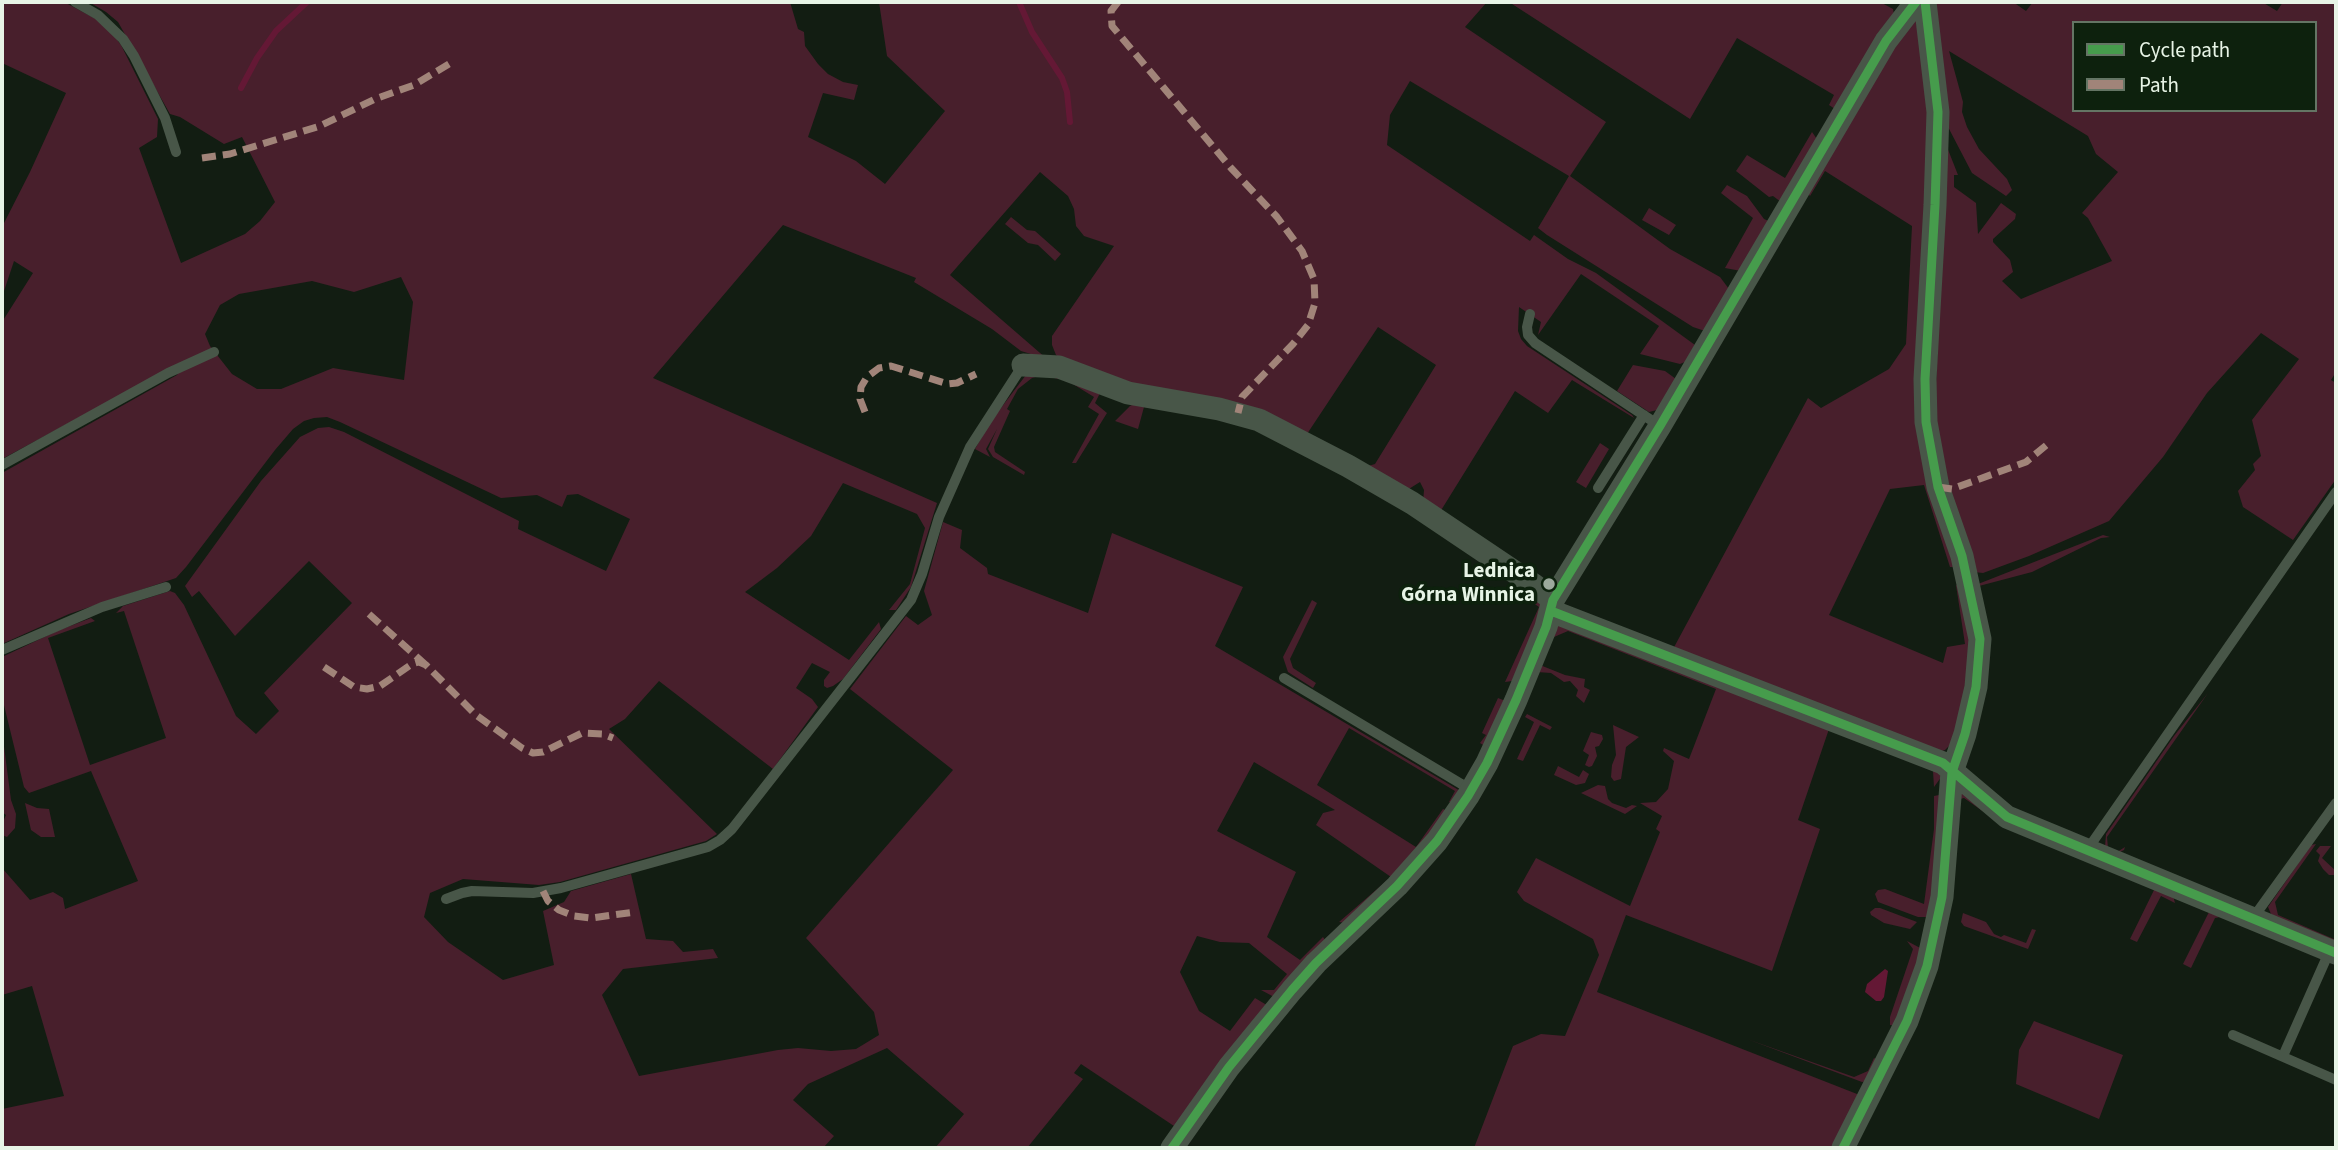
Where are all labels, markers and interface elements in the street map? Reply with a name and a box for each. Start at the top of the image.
legend [2072,21,2317,112]
text: Cycle path [2139,35,2230,65]
text: Path [2139,70,2179,100]
place label: Lednica Górna Winnica [1401,559,1535,609]
marker: Lednica Górna Winnica [1541,576,1557,592]

